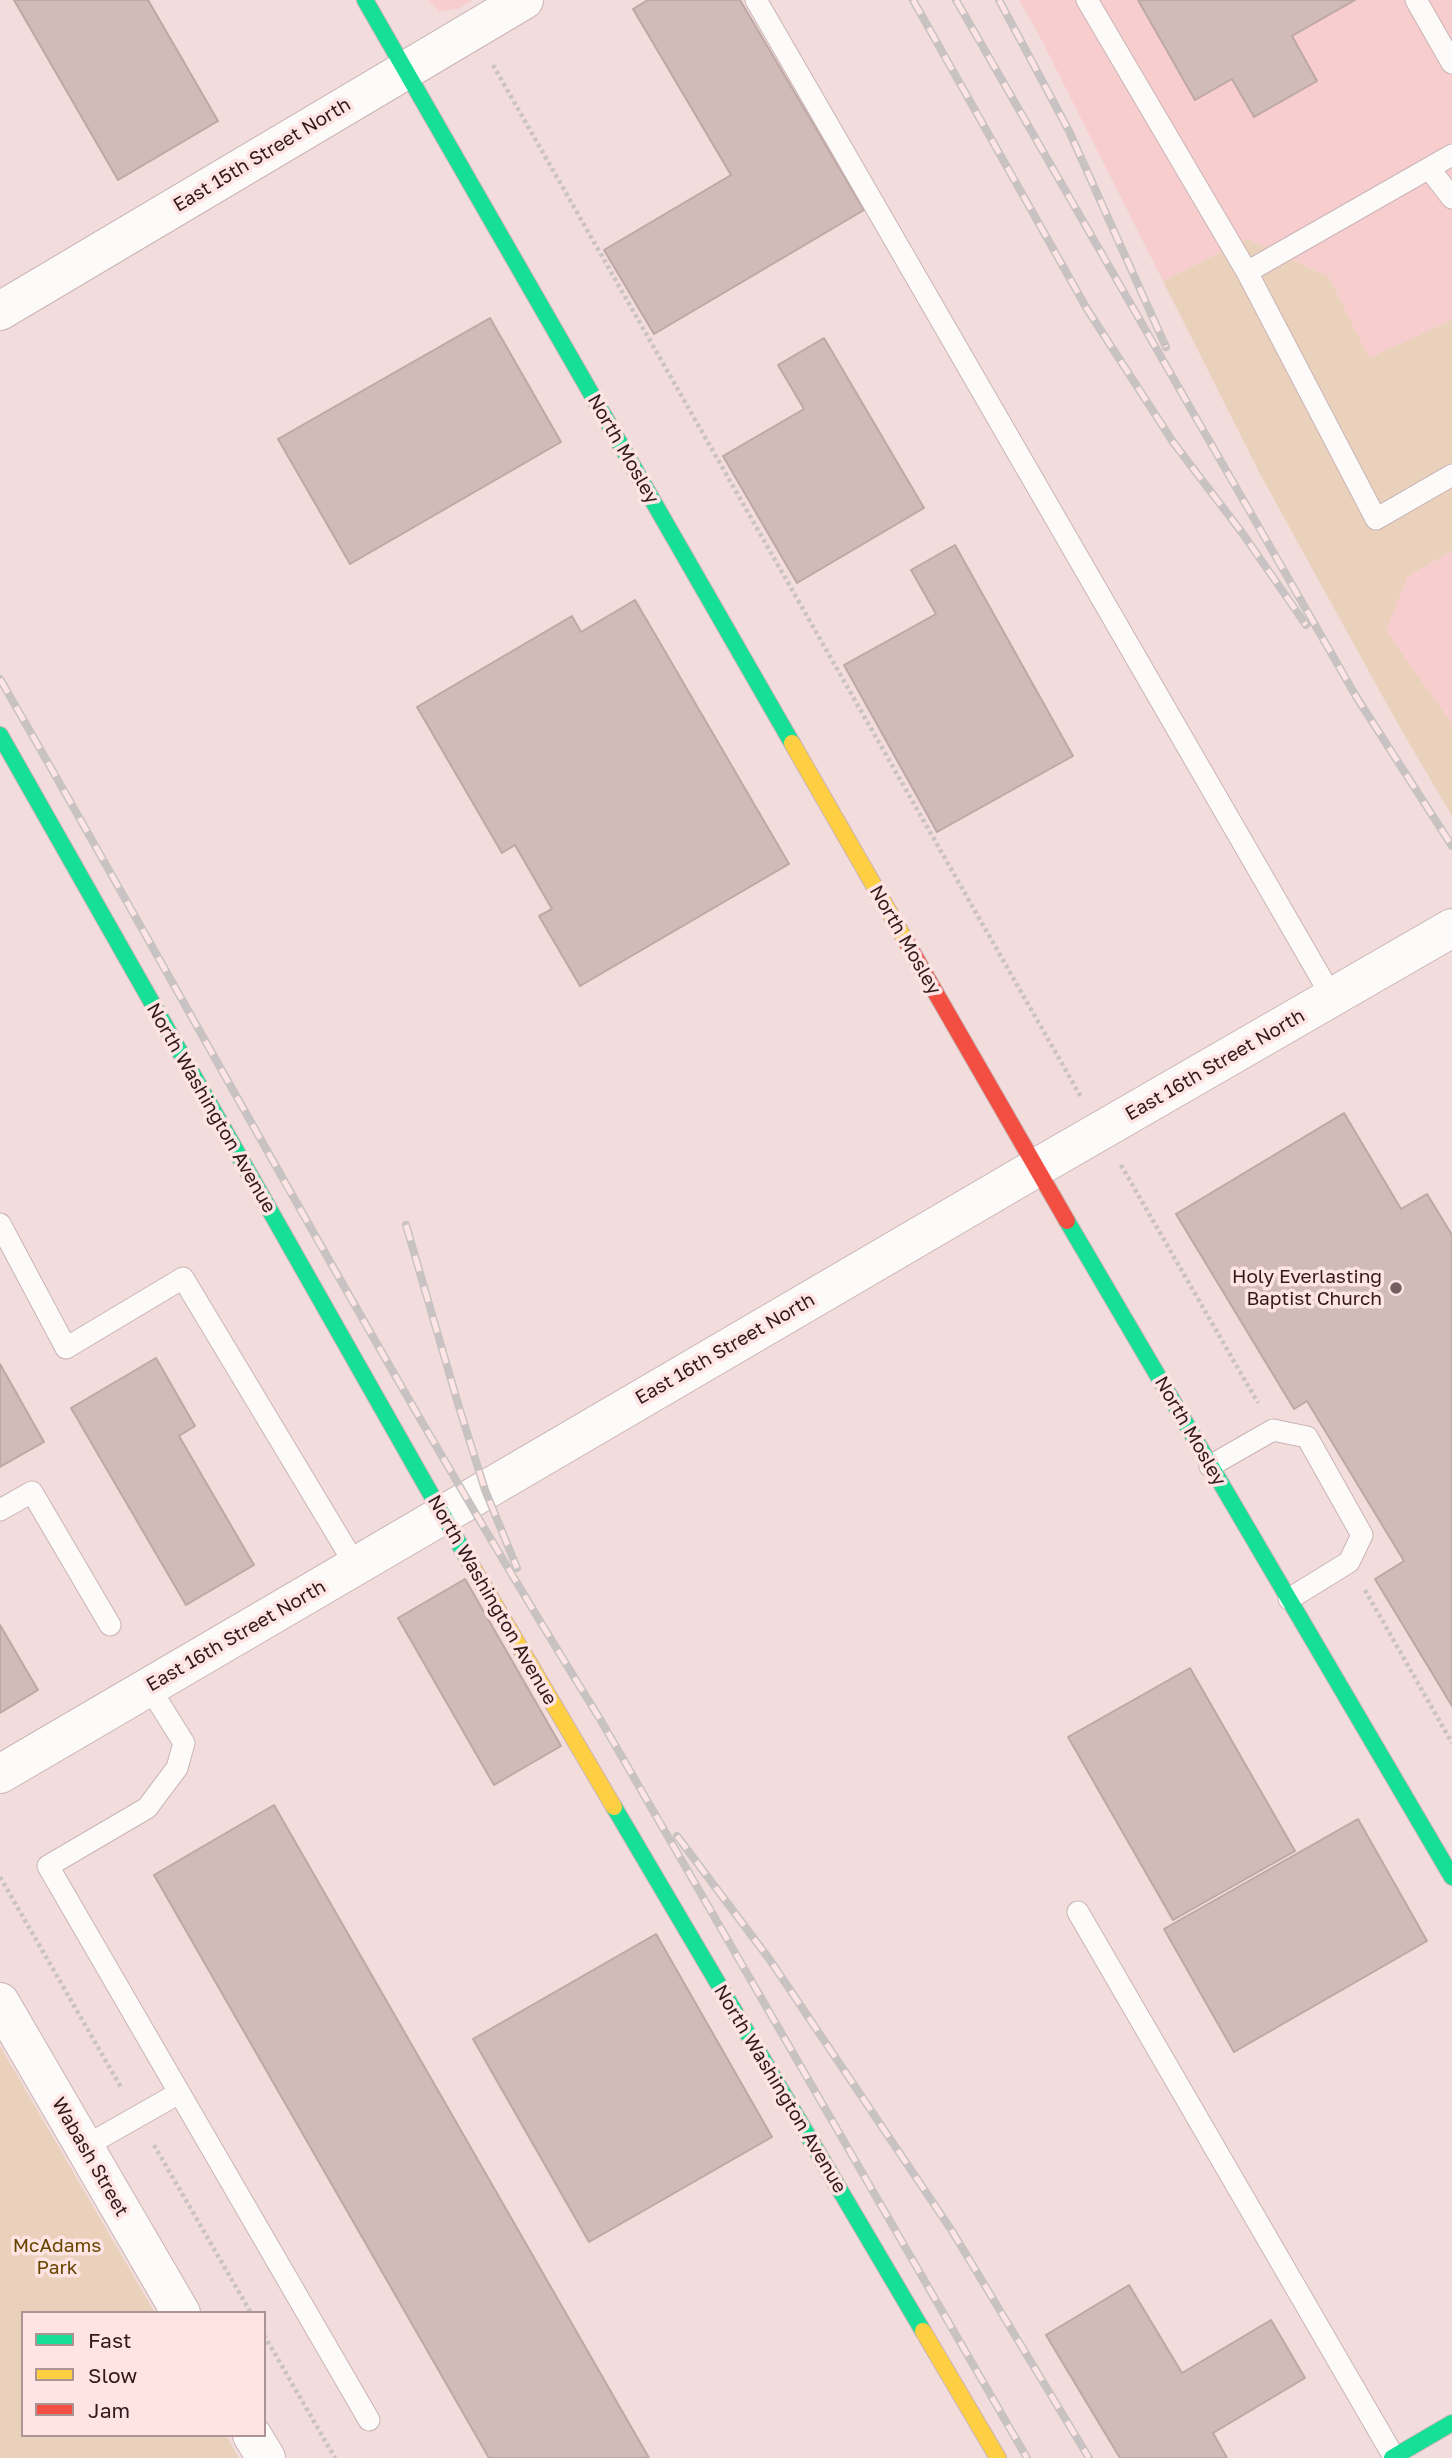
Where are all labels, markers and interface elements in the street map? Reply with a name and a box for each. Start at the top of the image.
street label: East 15th Street North [169,93,355,217]
street label: North Mosley [582,390,664,508]
street label: North Mosley [864,881,946,999]
street label: North Washington Avenue [141,999,281,1217]
street label: East 16th Street North [1121,1004,1309,1126]
place label: Holy Everlasting Baptist Church [1232,1266,1382,1310]
marker: Holy Everlasting Baptist Church [1388,1280,1404,1296]
street label: East 16th Street North [631,1288,819,1410]
street label: North Mosley [1149,1372,1231,1490]
street label: North Washington Avenue [422,1491,562,1709]
street label: East 16th Street North [142,1575,330,1697]
street label: North Washington Avenue [709,1981,851,2197]
street label: Wabash Street [47,2094,133,2220]
park label: McAdams Park [13,2235,101,2279]
legend [21,2311,266,2437]
text: Fast [88,2327,131,2353]
text: Slow [88,2362,137,2388]
text: Jam [88,2397,130,2423]

